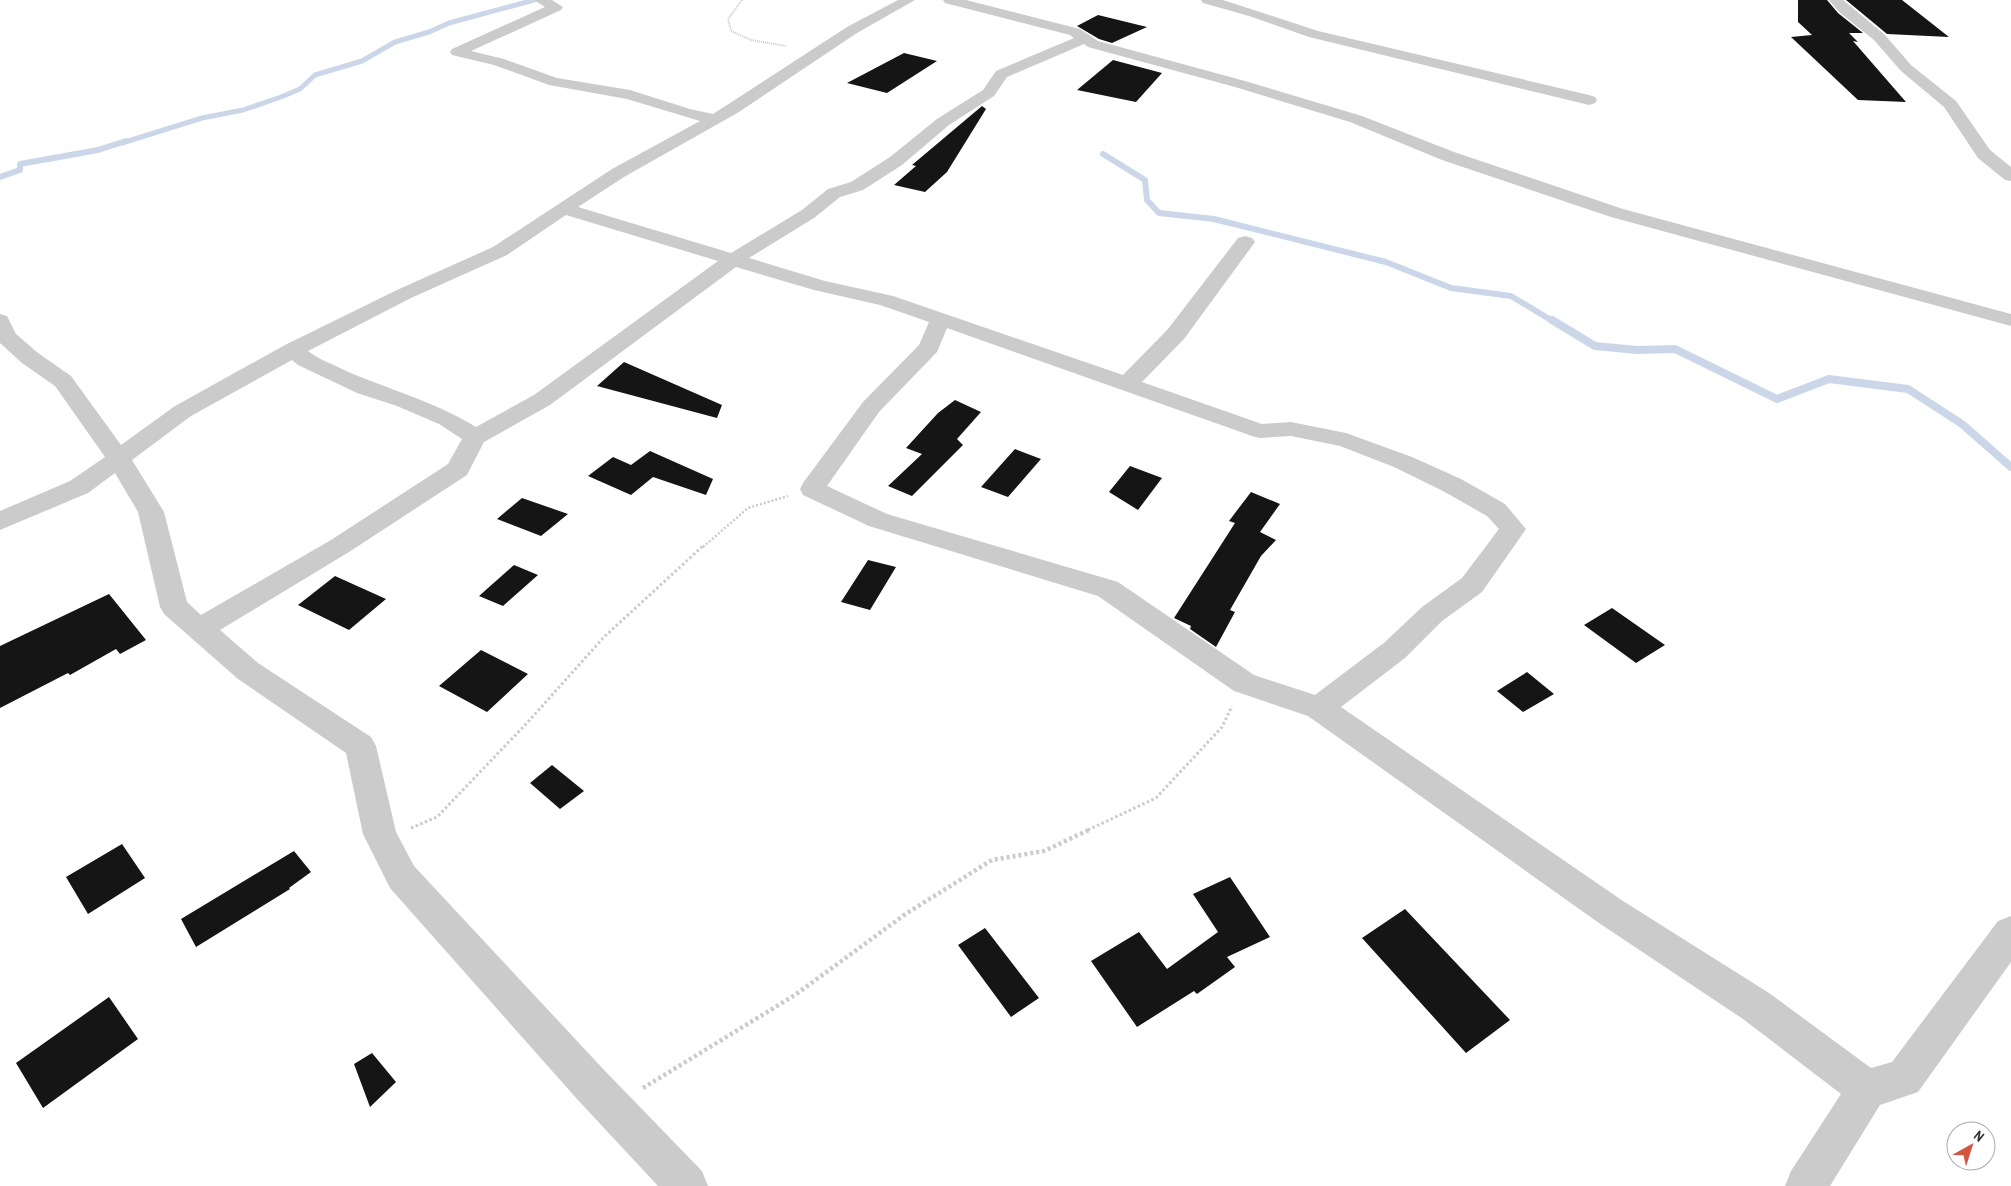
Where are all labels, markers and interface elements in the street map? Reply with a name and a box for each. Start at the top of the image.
north arrow [1946,1121,1996,1171]
text: N [1970,1126,1988,1146]

